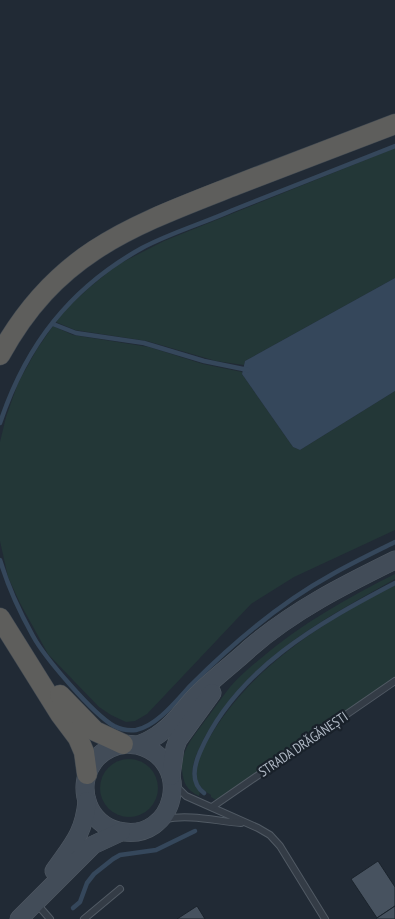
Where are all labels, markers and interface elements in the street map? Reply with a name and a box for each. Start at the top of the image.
street label: STRADA DRĂGĂNEȘTI [255,707,351,781]

